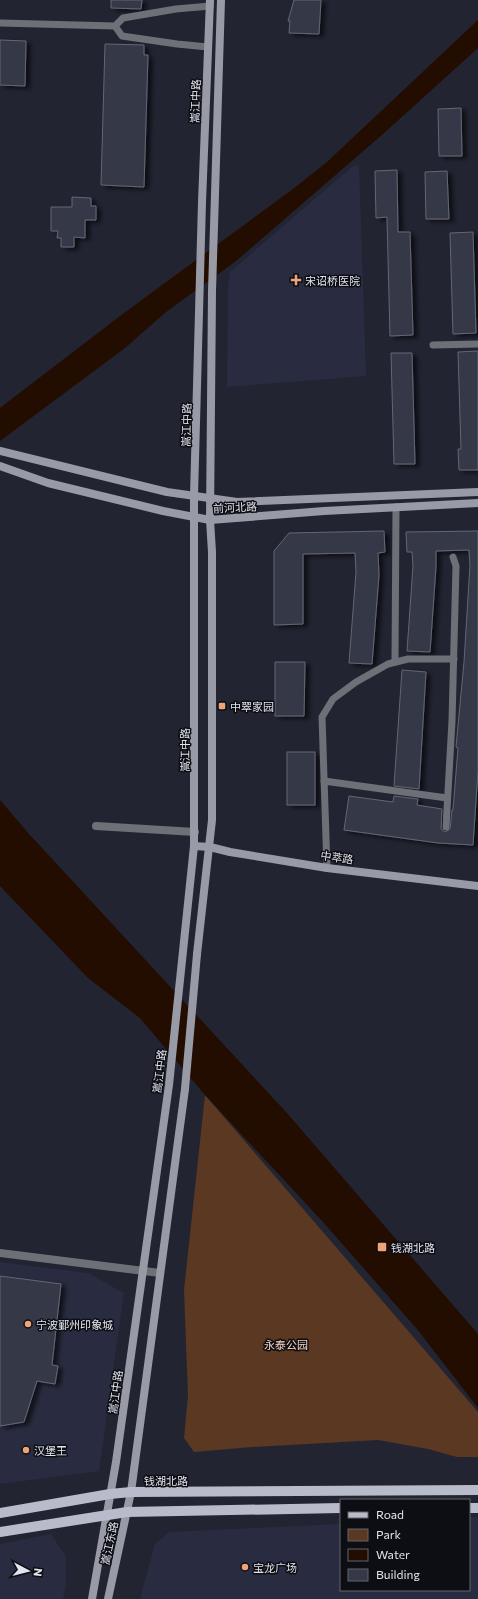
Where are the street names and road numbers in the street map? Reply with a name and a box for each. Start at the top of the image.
street label: 嵩江中路 [188,79,202,123]
street label: 嵩江中路 [179,403,193,447]
street label: 前河北路 [213,499,257,515]
street label: 嵩江中路 [178,728,191,772]
street label: 中萃路 [320,848,354,866]
street label: 嵩江中路 [150,1048,168,1094]
street label: 嵩江中路 [106,1369,124,1415]
street label: 钱湖北路 [144,1474,188,1487]
street label: 嵩江东路 [98,1520,120,1566]

